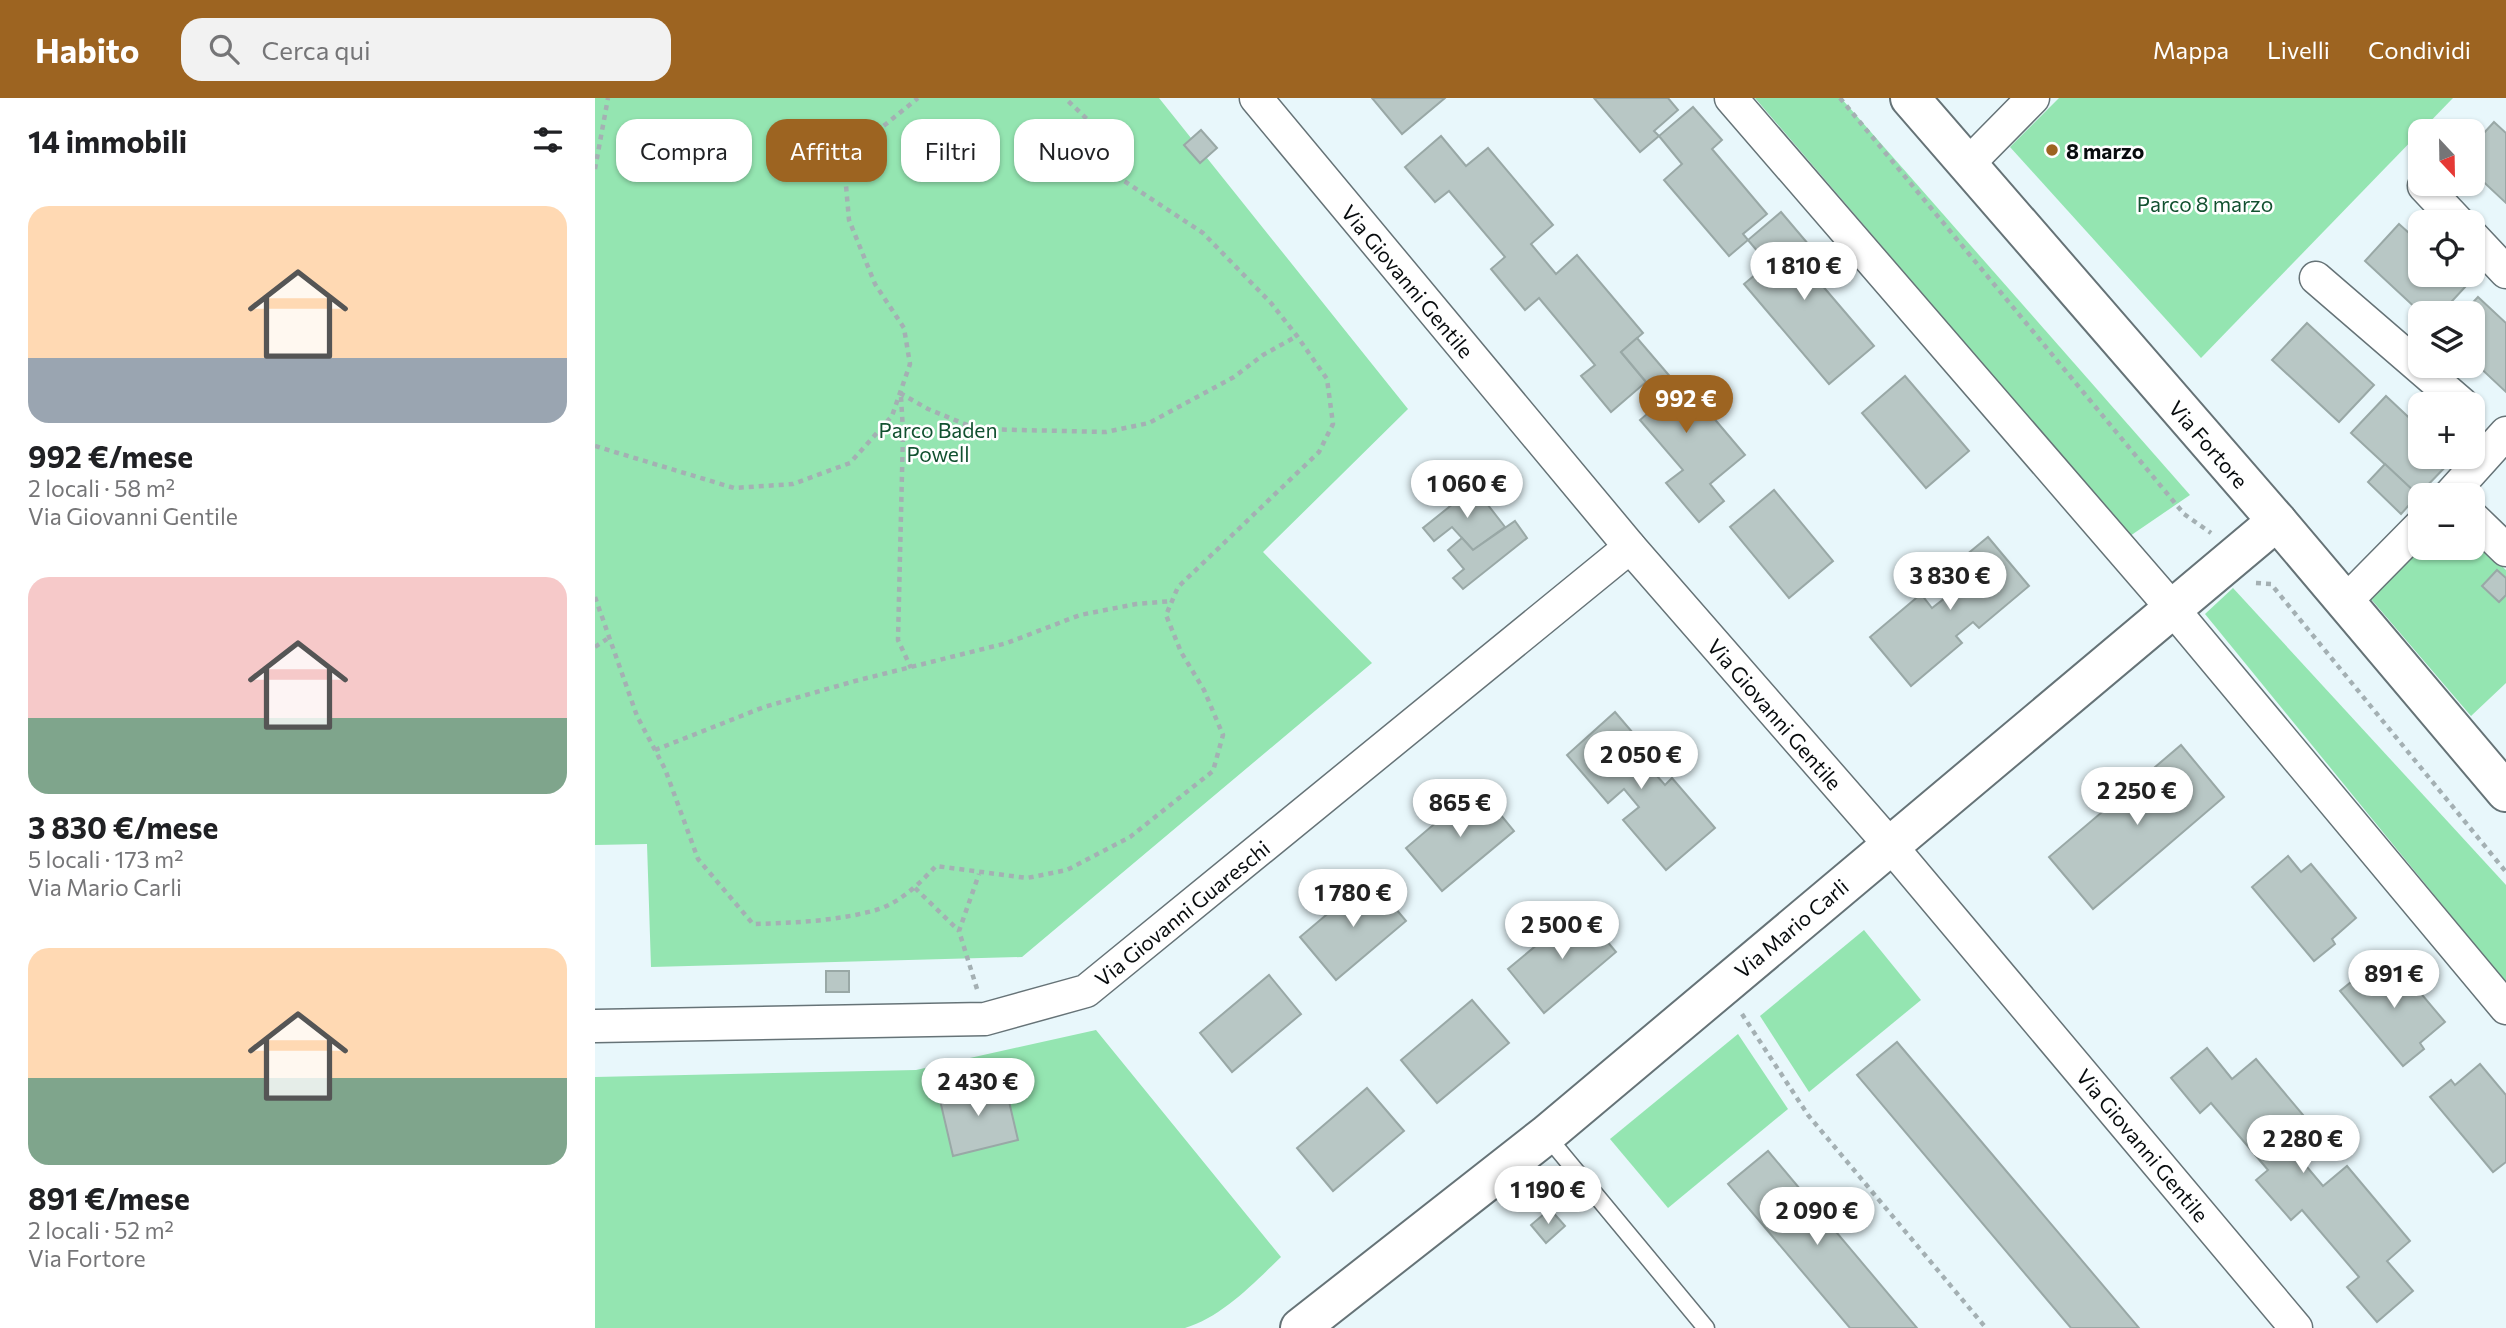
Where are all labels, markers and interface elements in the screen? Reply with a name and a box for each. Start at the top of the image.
search box [181,18,671,81]
text: Habito [35,29,139,70]
icon: search [205,30,243,68]
text: Cerca qui [261,34,371,65]
text: Mappa [2153,35,2229,64]
text: Livelli [2267,35,2330,64]
text: Condividi [2368,35,2471,64]
chip: Compra [616,119,752,182]
chip: Affitta [766,119,887,182]
chip: Filtri [901,119,1000,182]
chip: Nuovo [1014,119,1134,182]
north arrow [2408,119,2485,196]
map controls [2408,119,2485,560]
icon: filters [529,121,567,159]
text: 14 immobili [28,122,187,159]
place label: 8 marzo [2066,138,2144,163]
marker: 8 marzo [2044,142,2060,158]
park label: Parco 8 marzo [2137,191,2273,216]
street label: Via Giovanni Gentile [1337,200,1479,362]
button: locate [2408,210,2485,287]
pin: 1 810 € [1739,242,1869,302]
icon: home [235,251,361,377]
text: 1 810 € [1766,251,1842,279]
button: layers [2408,301,2485,378]
pin: 992 € [1637,376,1735,435]
text: 992 € [1655,384,1717,412]
button: + [2408,392,2485,469]
street label: Via Fortore [2164,395,2254,493]
park label: Parco Baden Powell [879,417,997,466]
text: 992 €/mese [28,437,193,474]
pin: 1 060 € [1402,460,1532,520]
text: 1 060 € [1427,469,1507,497]
text: 2 locali · 58 m² [28,474,175,502]
button: − [2408,483,2485,560]
text: Via Giovanni Gentile [28,502,238,530]
pin: 3 830 € [1885,552,2015,612]
text: 3 830 € [1909,561,1991,589]
icon: home [235,622,361,748]
street label: Via Giovanni Gentile [1703,633,1847,795]
pin: 2 050 € [1576,732,1706,791]
text: 2 050 € [1600,740,1682,768]
pin: 2 250 € [2072,768,2202,827]
text: 2 250 € [2097,776,2177,804]
pin: 865 € [1411,780,1509,839]
text: 865 € [1429,788,1491,816]
text: 3 830 €/mese [28,808,218,845]
street label: Via Giovanni Guareschi [1090,835,1274,991]
text: 5 locali · 173 m² [28,845,183,873]
pin: 1 780 € [1288,870,1418,929]
text: Via Mario Carli [28,873,182,901]
street label: Via Mario Carli [1729,873,1853,983]
text: 1 780 € [1314,878,1392,906]
pin: 2 500 € [1497,902,1627,961]
text: 2 500 € [1521,910,1603,938]
pin: 891 € [2345,950,2443,1010]
text: 891 € [2364,959,2424,987]
icon: home [235,993,361,1119]
pin: 2 430 € [913,1058,1043,1118]
street label: Via Giovanni Gentile [2072,1064,2214,1226]
text: 2 430 € [938,1067,1018,1095]
pin: 2 280 € [2238,1116,2368,1175]
text: 2 280 € [2263,1124,2343,1152]
pin: 1 190 € [1483,1166,1613,1226]
text: 1 190 € [1510,1175,1586,1203]
text: 891 €/mese [28,1179,190,1216]
pin: 2 090 € [1752,1188,1882,1247]
text: 2 090 € [1776,1196,1858,1224]
text: 2 locali · 52 m² [28,1216,174,1244]
text: Via Fortore [28,1244,146,1272]

